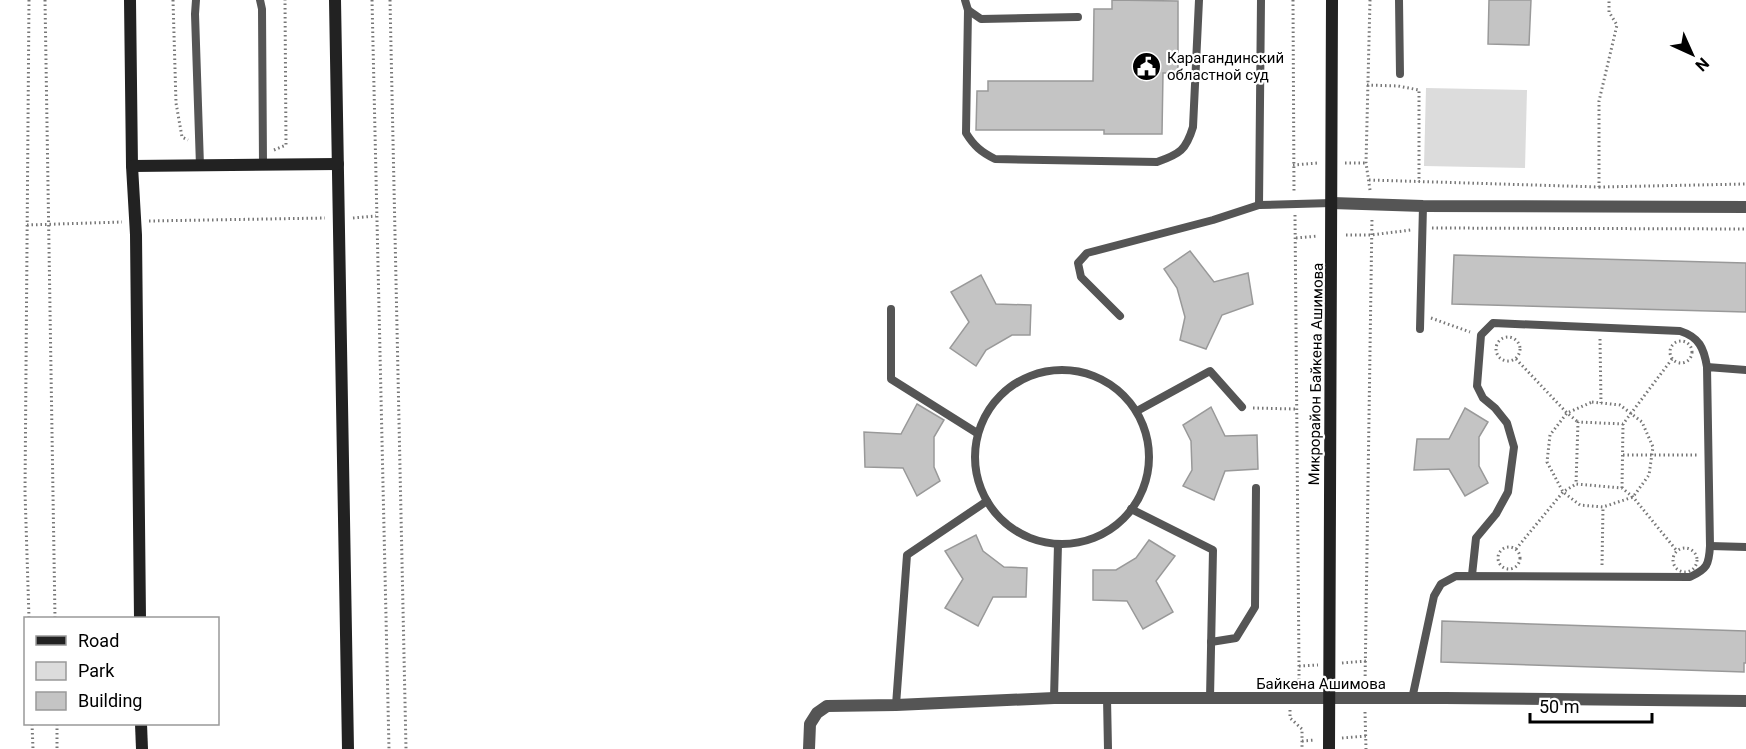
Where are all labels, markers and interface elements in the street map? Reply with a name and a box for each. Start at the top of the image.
north arrow [1662,24,1722,84]
place label: Карагандинский областной суд [1167,49,1284,84]
public building icon: Карагандинский областной суд [1130,51,1162,83]
text: N [1692,54,1713,75]
street label: Микрорайон Байкена Ашимова [1305,262,1327,486]
legend [24,617,219,725]
text: Road [78,630,119,651]
text: Park [78,660,115,681]
street label: Байкена Ашимова [1256,675,1386,693]
scale bar [1530,686,1652,724]
text: Building [78,690,142,711]
text: 50 m [1539,696,1579,717]

